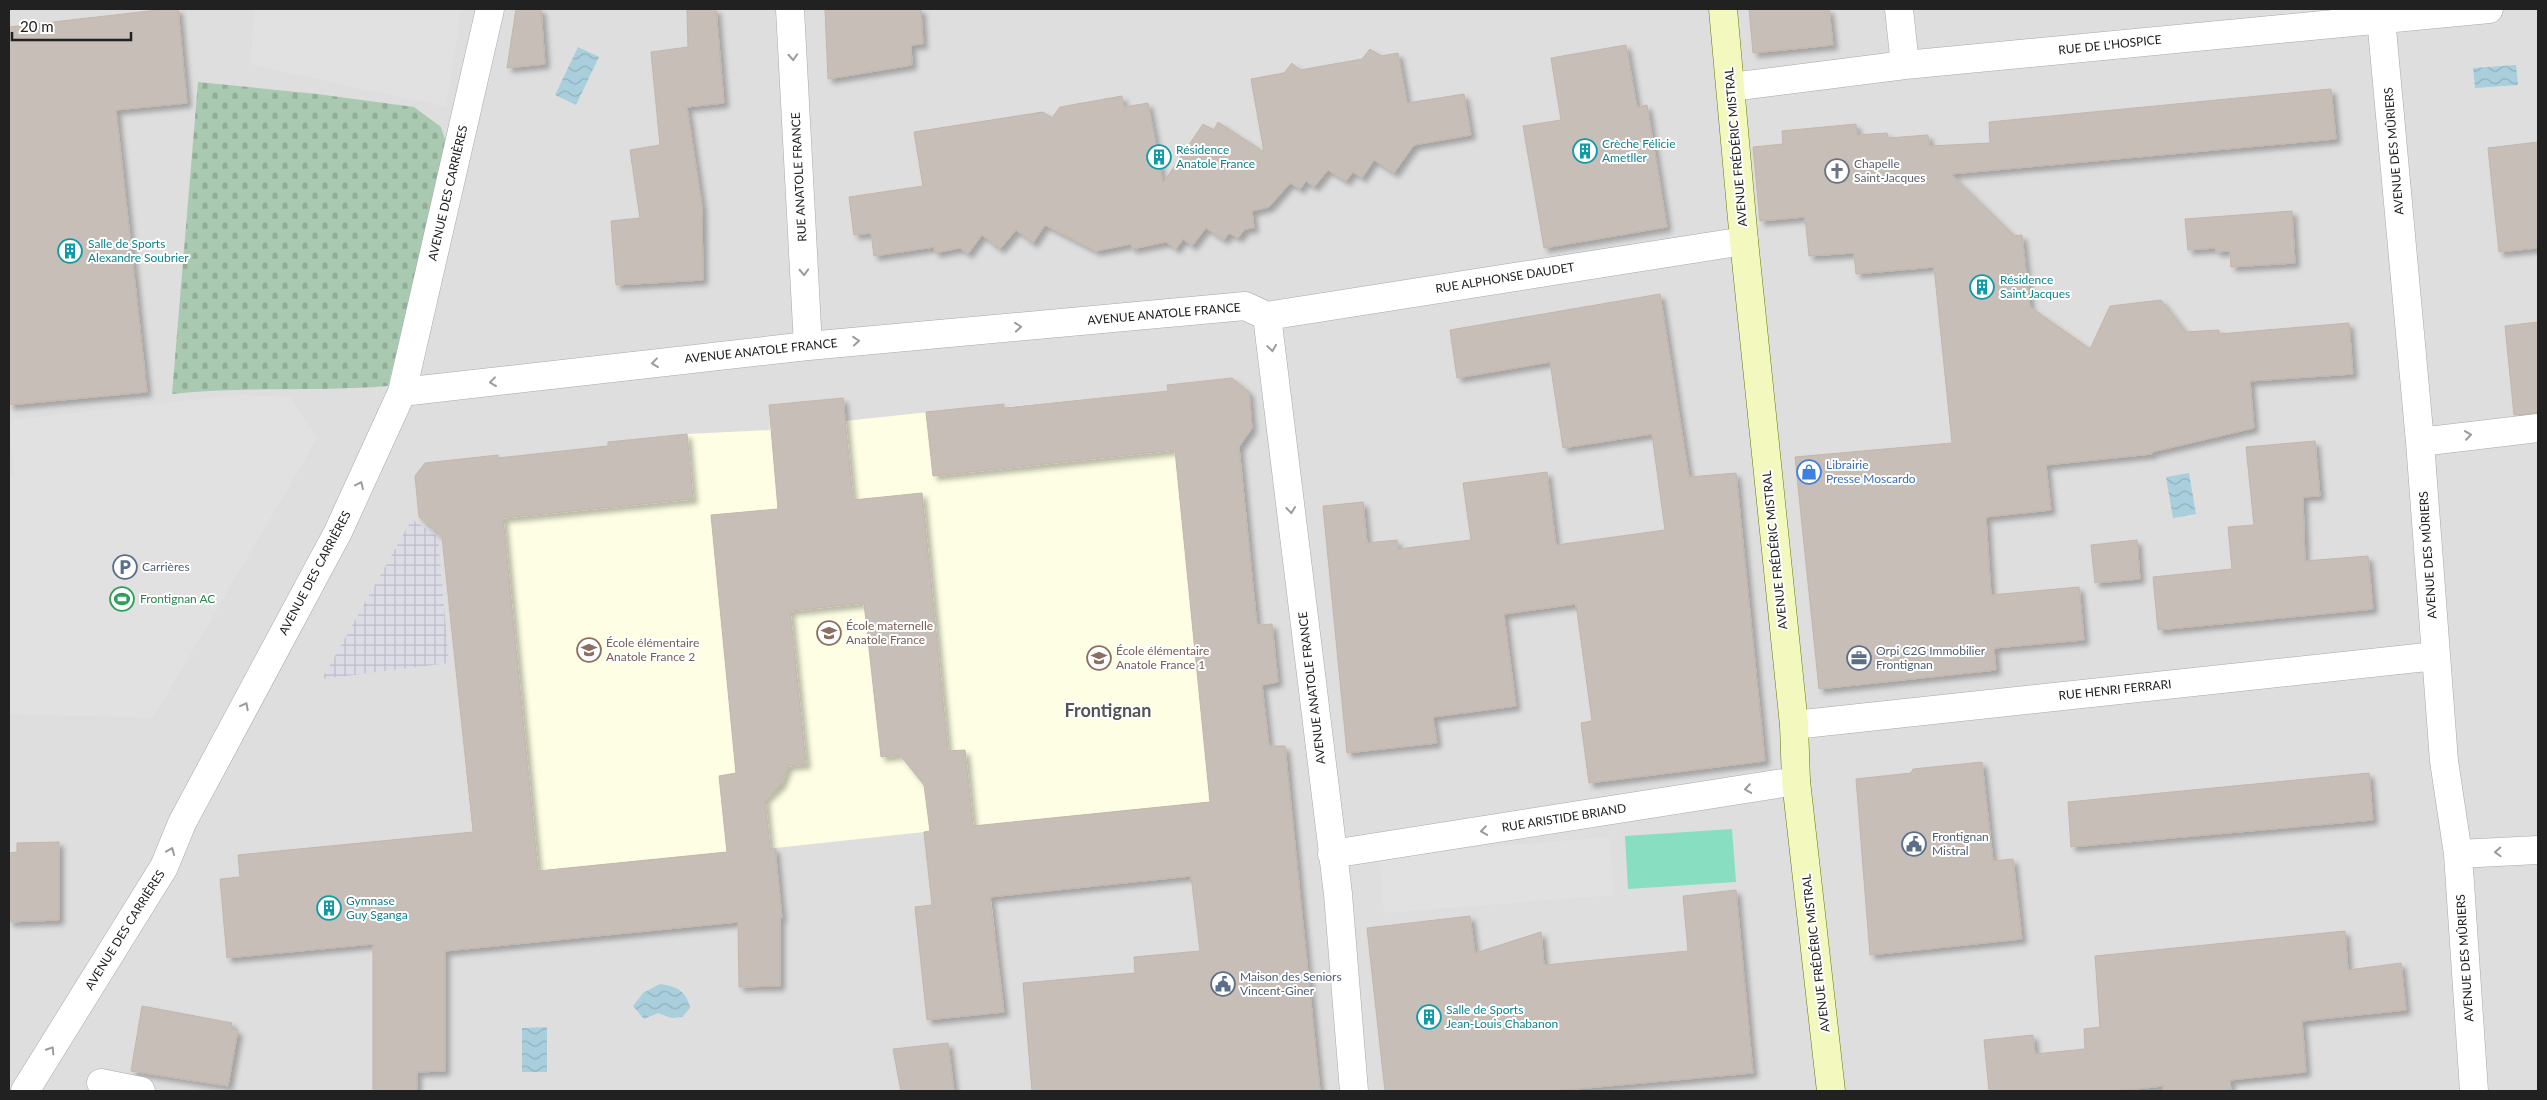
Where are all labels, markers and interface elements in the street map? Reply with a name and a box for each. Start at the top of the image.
scale bar [12,10,131,42]
text: 20 m [20,17,54,35]
street label: RUE DE L'HOSPICE [2058,32,2162,57]
one-way arrow [787,54,798,62]
street label: AVENUE FRÉDÉRIC MISTRAL [1721,67,1750,227]
street label: AVENUE DES MÛRIERS [2380,87,2407,215]
street label: RUE ANATOLE FRANCE [788,112,809,242]
street label: AVENUE DES CARRIÈRES [425,124,470,262]
place label: Crèche Félicie Ametller [1602,136,1676,165]
building icon: Crèche Félicie Ametller [1572,138,1598,164]
place label: Résidence Anatole France [1176,142,1255,171]
building icon: Résidence Anatole France [1146,144,1172,170]
place label: Chapelle Saint-Jacques [1854,156,1925,185]
church icon: Chapelle Saint-Jacques [1824,158,1850,184]
place label: Salle de Sports Alexandre Soubrier [88,236,189,265]
building icon: Salle de Sports Alexandre Soubrier [57,238,83,264]
street label: RUE ALPHONSE DAUDET [1434,259,1576,296]
one-way arrow [798,268,809,276]
place label: Résidence Saint Jacques [2000,272,2070,301]
building icon: Résidence Saint Jacques [1969,274,1995,300]
street label: AVENUE ANATOLE FRANCE [1087,299,1241,328]
one-way arrow [1014,321,1022,332]
street label: AVENUE ANATOLE FRANCE [684,335,838,366]
one-way arrow [852,336,860,347]
one-way arrow [1266,344,1276,353]
one-way arrow [651,357,659,368]
one-way arrow [489,376,497,387]
one-way arrow [2464,430,2472,441]
place label: Librairie Presse Moscardo [1826,457,1916,486]
shop icon: Librairie Presse Moscardo [1796,459,1822,485]
street label: AVENUE FRÉDÉRIC MISTRAL [1759,470,1790,630]
one-way arrow [354,481,365,490]
street label: AVENUE DES MÛRIERS [2416,491,2439,619]
one-way arrow [1285,506,1296,514]
street label: AVENUE DES CARRIÈRES [275,508,354,637]
parking icon: Carrières [112,554,138,580]
place label: Carrières [142,559,190,574]
sports icon: Frontignan AC [109,586,135,612]
place label: Frontignan AC [140,591,215,606]
street label: AVENUE ANATOLE FRANCE [1295,611,1328,765]
place label: École maternelle Anatole France [846,618,933,647]
school or university icon: École maternelle Anatole France [816,620,842,646]
place label: École élémentaire Anatole France 2 [606,635,699,664]
school or university icon: École élémentaire Anatole France 2 [576,637,602,663]
place label: École élémentaire Anatole France 1 [1116,643,1209,672]
place label: Orpi C2G Immobilier Frontignan [1876,643,1986,672]
school or university icon: École élémentaire Anatole France 1 [1086,645,1112,671]
office icon: Orpi C2G Immobilier Frontignan [1846,645,1872,671]
street label: RUE HENRI FERRARI [2058,676,2172,703]
district label: Frontignan [1065,699,1151,721]
one-way arrow [239,703,249,712]
one-way arrow [1744,783,1752,794]
street label: RUE ARISTIDE BRIAND [1501,800,1627,835]
one-way arrow [1479,825,1488,835]
place label: Frontignan Mistral [1932,829,1989,858]
public building icon: Frontignan Mistral [1901,831,1927,857]
one-way arrow [2494,846,2502,857]
one-way arrow [164,847,175,856]
street label: AVENUE DES CARRIÈRES [81,867,168,992]
street label: AVENUE FRÉDÉRIC MISTRAL [1798,873,1833,1033]
place label: Gymnase Guy Sganga [346,893,408,922]
street label: AVENUE DES MÛRIERS [2453,894,2476,1022]
building icon: Gymnase Guy Sganga [316,895,342,921]
place label: Maison des Seniors Vincent-Giner [1240,969,1342,998]
public building icon: Maison des Seniors Vincent-Giner [1210,971,1236,997]
place label: Salle de Sports Jean-Louis Chabanon [1446,1002,1558,1031]
building icon: Salle de Sports Jean-Louis Chabanon [1416,1004,1442,1030]
one-way arrow [45,1046,54,1056]

